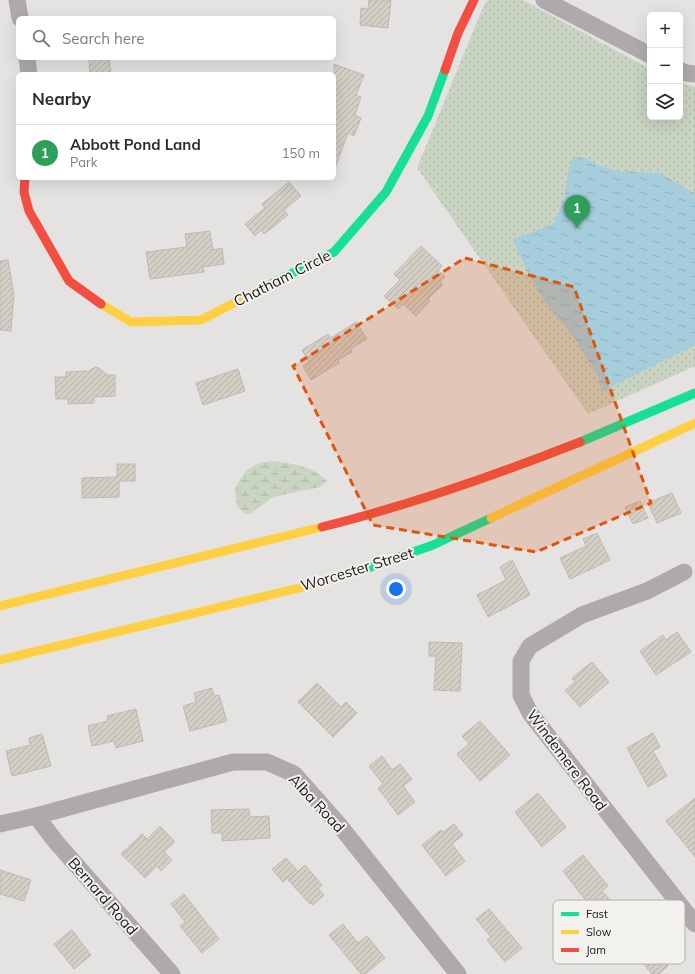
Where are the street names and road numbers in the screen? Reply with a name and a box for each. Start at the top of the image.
street label: Chatham Circle [230,245,334,311]
street label: Worcester Street [298,543,416,595]
street label: Windemere Road [523,706,611,814]
street label: Alba Road [285,770,349,836]
street label: Bernard Road [64,853,142,939]

